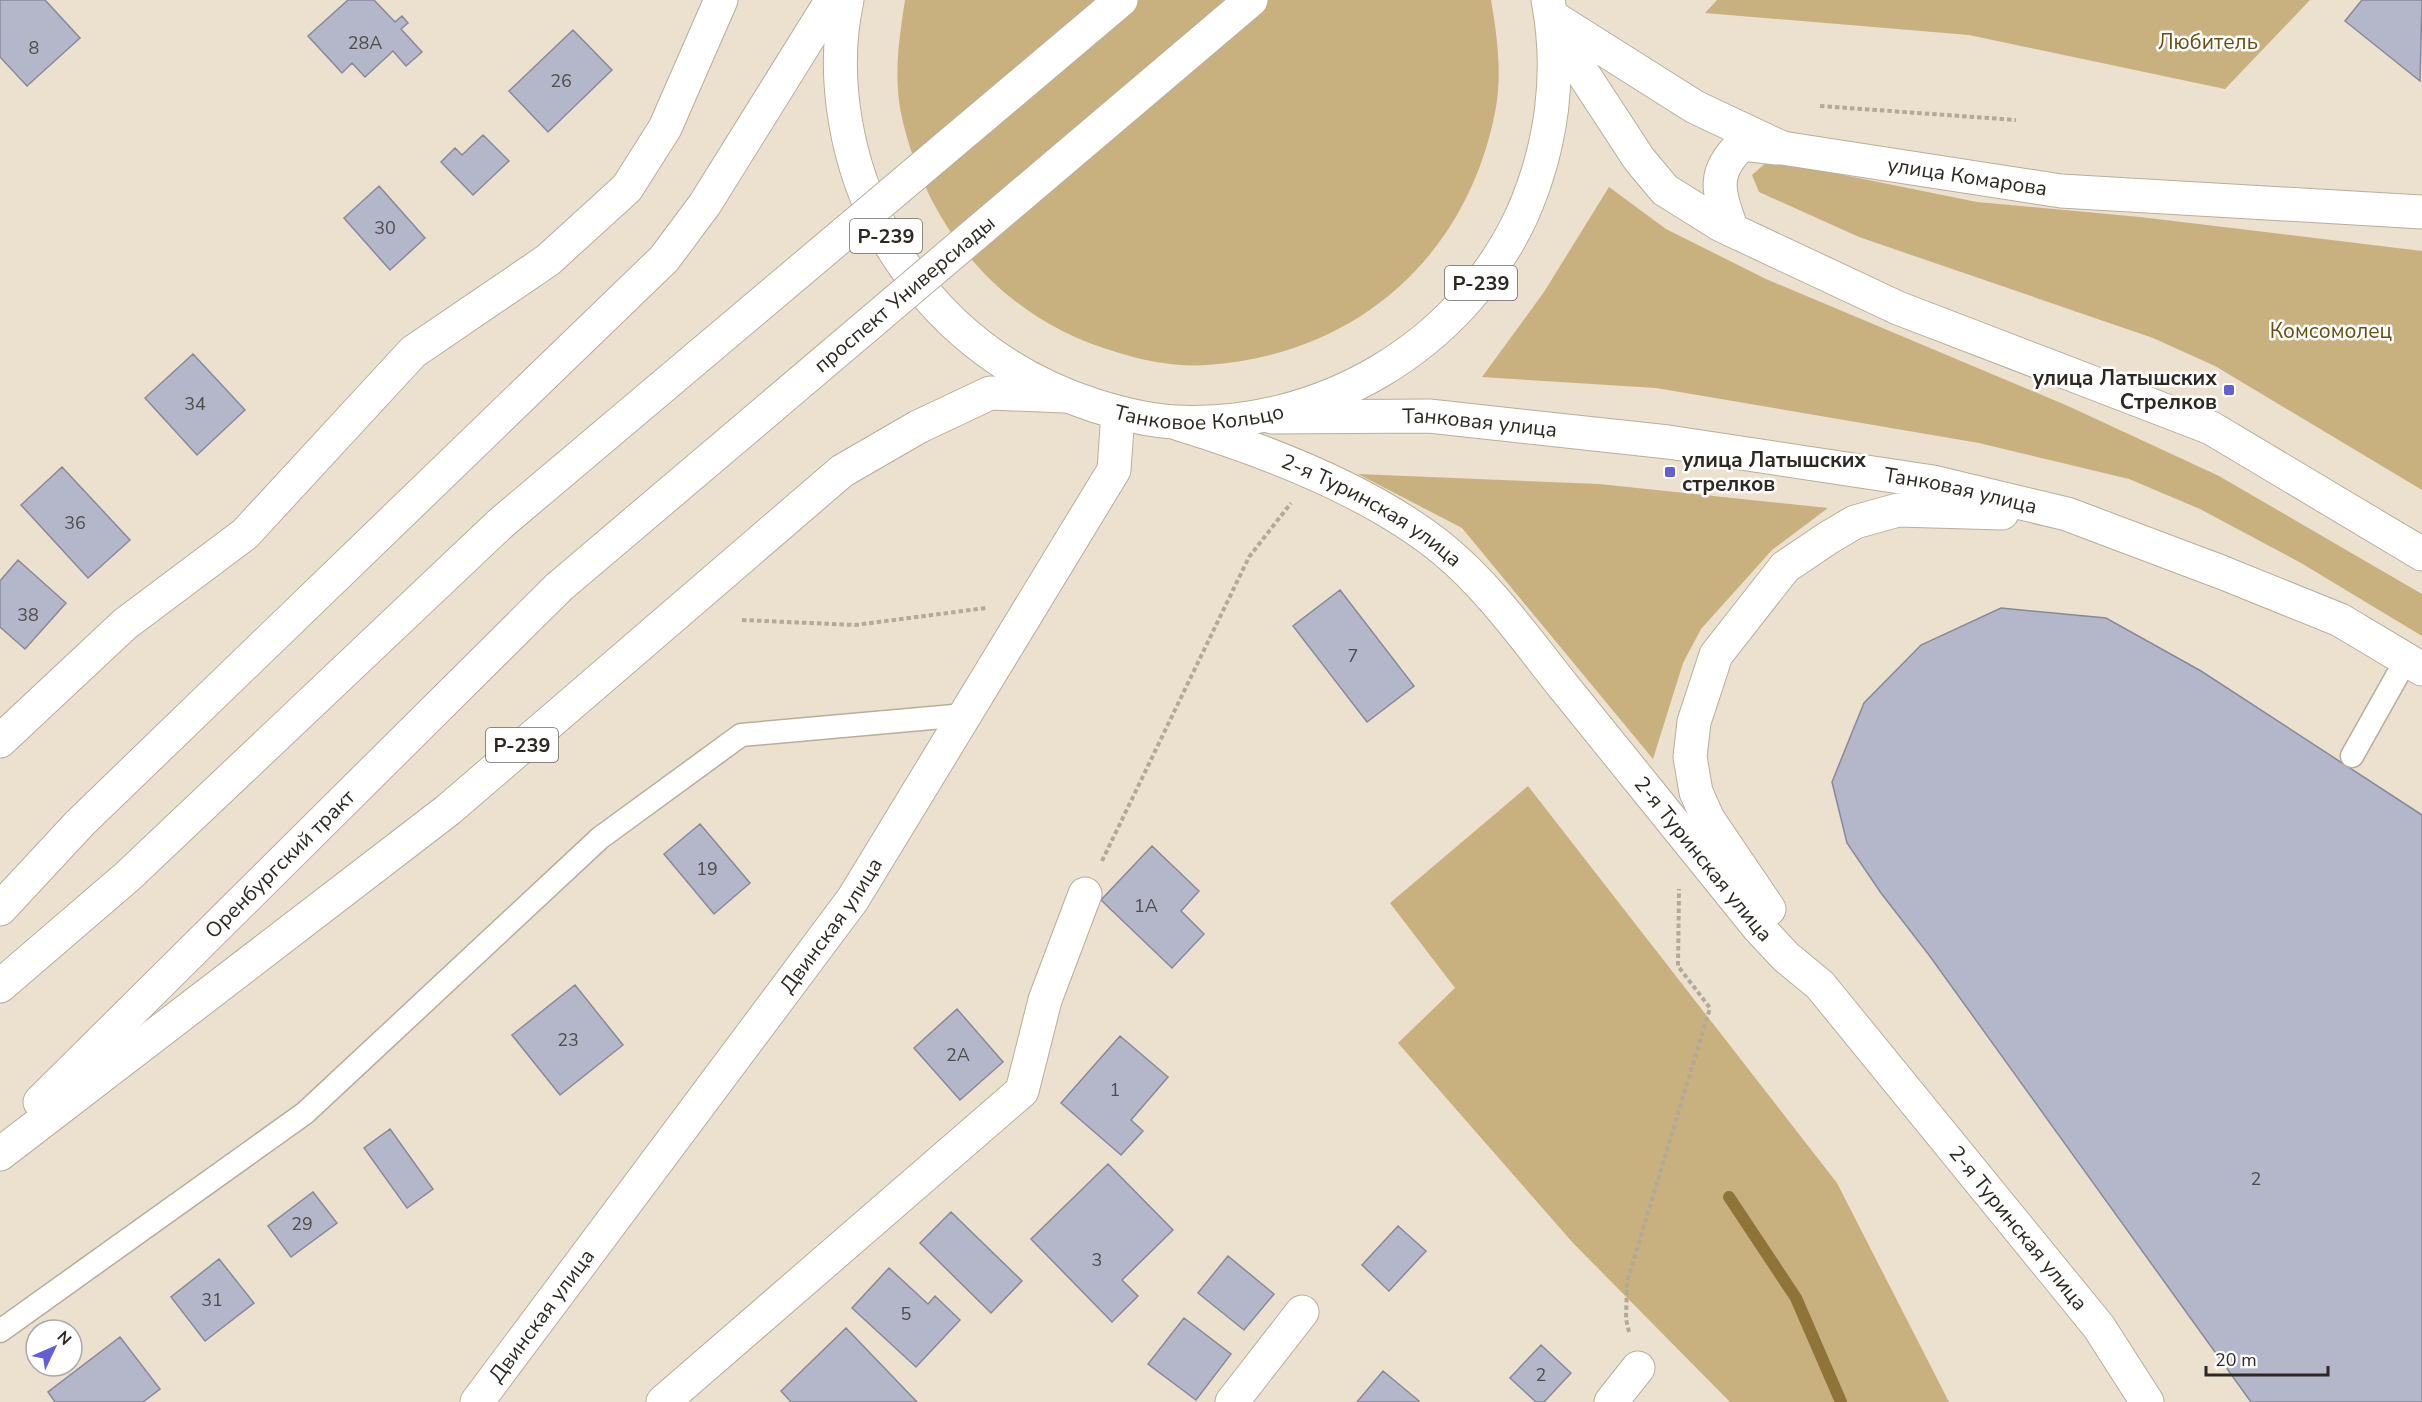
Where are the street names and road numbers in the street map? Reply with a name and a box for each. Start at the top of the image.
street label: улица Комарова [1885,150,2049,203]
street label: проспект Универсиады [808,209,1001,379]
road number: Р-239 [850,219,922,253]
road number: Р-239 [1445,266,1517,300]
street label: Танковое Кольцо [1111,397,1287,436]
street label: Танковая улица [1402,402,1559,444]
street label: 2-я Туринская улица [1277,447,1468,573]
street label: Танковая улица [1882,461,2040,520]
road number: Р-239 [486,728,558,762]
street label: 2-я Туринская улица [1628,771,1779,948]
street label: Оренбургский тракт [199,783,362,945]
street label: Двинская улица [774,852,889,999]
street label: 2-я Туринская улица [1943,1140,2094,1316]
street label: Двинская улица [483,1243,601,1388]

